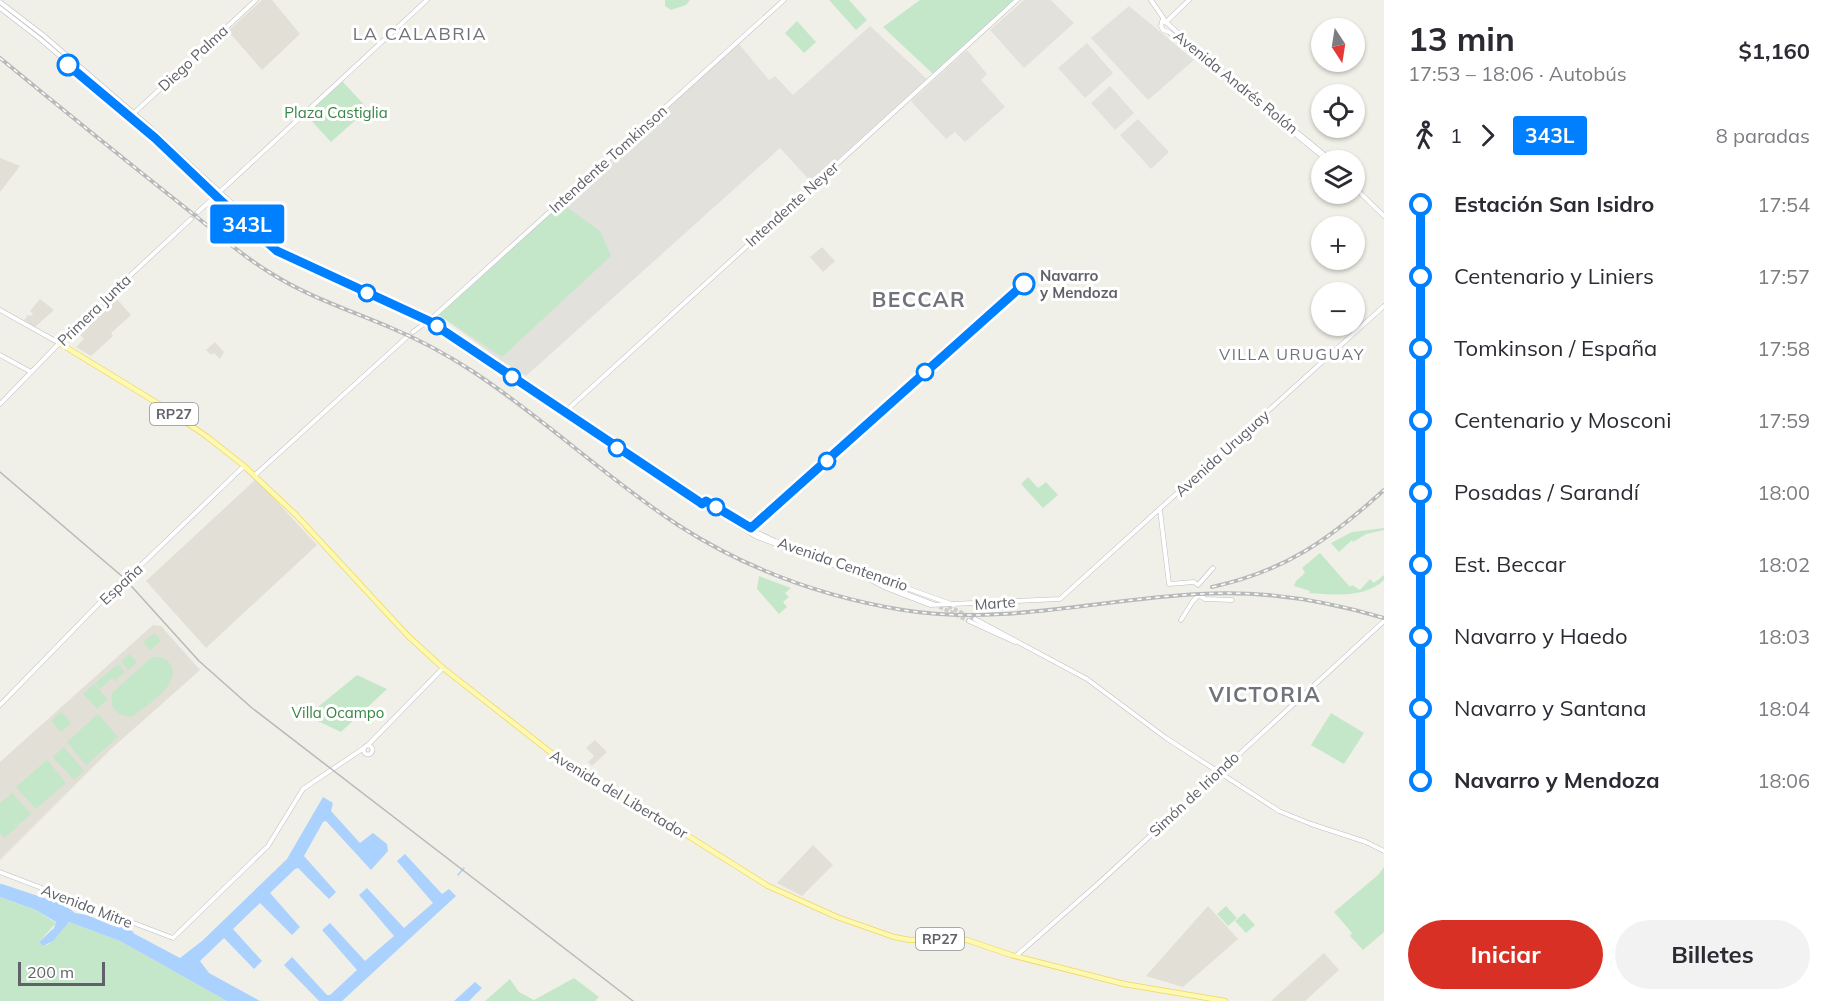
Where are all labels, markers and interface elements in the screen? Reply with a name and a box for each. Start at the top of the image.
north arrow [1311,18,1365,72]
map controls [1311,18,1365,336]
text: 13 min [1408,18,1515,59]
street label: Diego Palma [154,21,232,95]
district label: LA CALABRIA [353,22,487,45]
street label: Avenida Andrés Rolón [1170,26,1302,138]
text: $1,160 [1739,37,1810,65]
unlabelled marker [57,54,79,76]
text: 17:53 – 18:06 · Autobús [1408,61,1627,86]
button: locate [1311,84,1365,138]
street label: Intendente Tomkinson [545,101,671,217]
park label: Plaza Castiglia [284,103,388,122]
icon: walk [1408,119,1441,152]
icon: forward [1471,119,1504,152]
text: 343L [1525,122,1575,148]
text: 1 [1450,123,1462,148]
text: 8 paradas [1716,123,1810,148]
button: layers [1311,150,1365,204]
street label: Intendente Neyer [742,157,843,251]
text: Estación San Isidro [1454,190,1654,218]
text: 17:54 [1757,192,1810,217]
line badge: 343L [205,204,289,244]
text: 343L [222,211,272,237]
button: + [1311,216,1365,270]
text: Centenario y Liniers [1454,262,1654,290]
text: 17:57 [1757,264,1810,289]
place label: Navarro y Mendoza [1039,266,1118,302]
street label: Primera Junta [53,270,135,350]
marker: Navarro y Mendoza [1013,273,1035,295]
button: − [1311,282,1365,336]
unlabelled marker [358,284,376,302]
district label: BECCAR [872,286,966,312]
unlabelled marker [428,317,446,335]
text: Tomkinson / España [1454,334,1657,362]
text: 17:58 [1757,336,1810,361]
district label: VILLA URUGUAY [1219,344,1365,364]
unlabelled marker [916,363,934,381]
unlabelled marker [503,368,521,386]
road number: RP27 [150,403,198,425]
street label: Avenida Uruguay [1171,406,1273,500]
text: Centenario y Mosconi [1454,406,1671,434]
text: 17:59 [1757,408,1810,433]
unlabelled marker [608,439,626,457]
unlabelled marker [818,452,836,470]
text: Posadas / Sarandí [1454,478,1639,506]
text: 18:00 [1757,480,1810,505]
unlabelled marker [707,498,725,516]
street label: Avenida Centenario [775,533,911,595]
text: Est. Beccar [1454,550,1566,578]
text: 18:02 [1757,552,1810,577]
street label: España [96,559,146,609]
street label: Marte [974,592,1016,614]
text: Navarro y Haedo [1454,622,1628,650]
text: 18:03 [1757,624,1810,649]
district label: VICTORIA [1208,681,1321,707]
text: Navarro y Santana [1454,694,1647,722]
text: 18:04 [1757,696,1810,721]
park label: Villa Ocampo [292,703,384,722]
street label: Avenida del Libertador [547,745,692,843]
street label: Simón de Iriondo [1145,747,1243,841]
text: Navarro y Mendoza [1454,766,1660,794]
text: 18:06 [1757,768,1810,793]
street label: Avenida Mitre [39,880,135,932]
button: Iniciar [1408,920,1603,989]
button: Billetes [1615,920,1810,989]
road number: RP27 [916,928,964,950]
scale bar [18,959,105,986]
text: 200 m [27,962,74,982]

